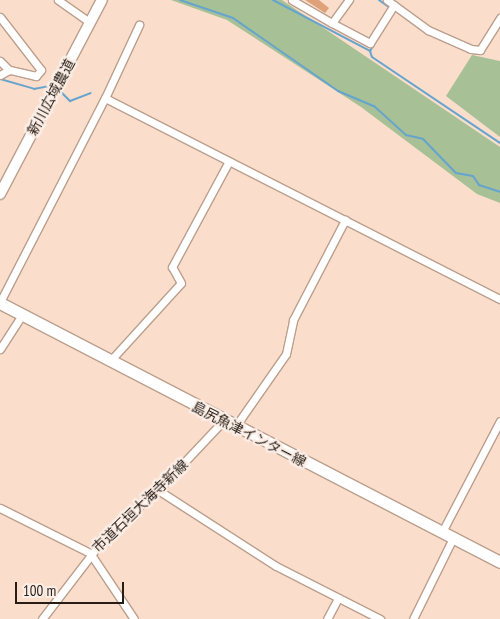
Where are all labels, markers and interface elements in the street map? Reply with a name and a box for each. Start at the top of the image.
street label: 新川広域農道 [24,56,78,138]
street label: 島尻魚津インター線 [189,398,309,470]
street label: 市道石垣大海寺新線 [89,456,191,556]
scale bar [18,572,126,604]
text: 100 m [23,581,56,600]

